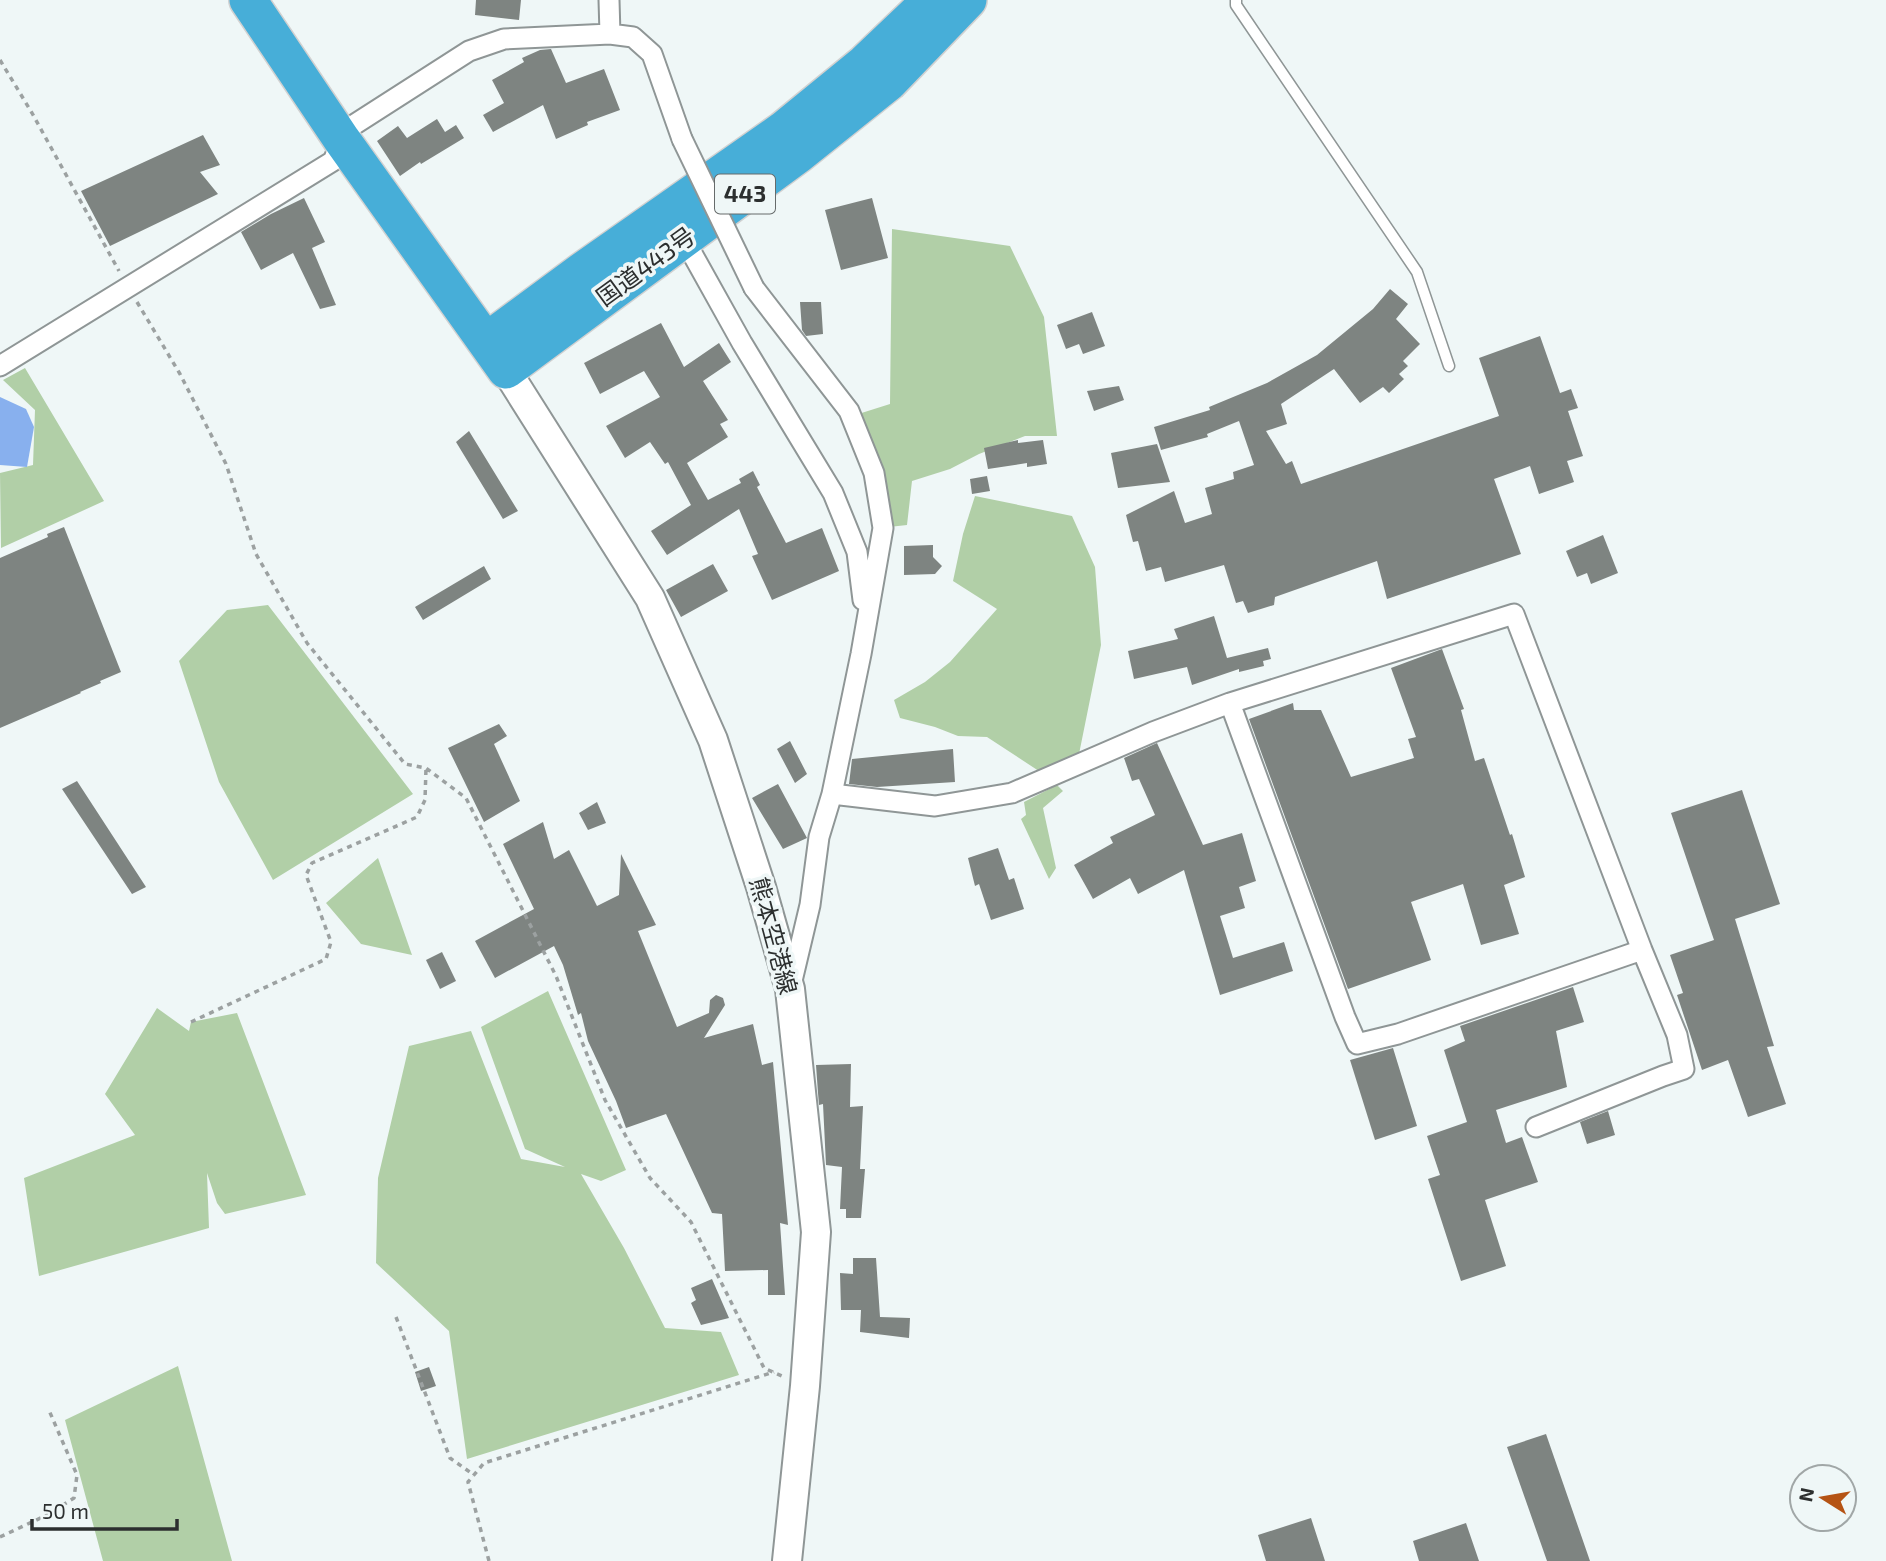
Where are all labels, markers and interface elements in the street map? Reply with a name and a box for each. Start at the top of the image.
road number: 443 [715,174,775,214]
street label: 国道443号 [590,220,700,311]
street label: 熊本空港線 [745,874,804,997]
north arrow [1788,1463,1858,1533]
text: N [1793,1486,1818,1504]
scale bar [32,1488,177,1532]
text: 50 m [42,1498,89,1523]

